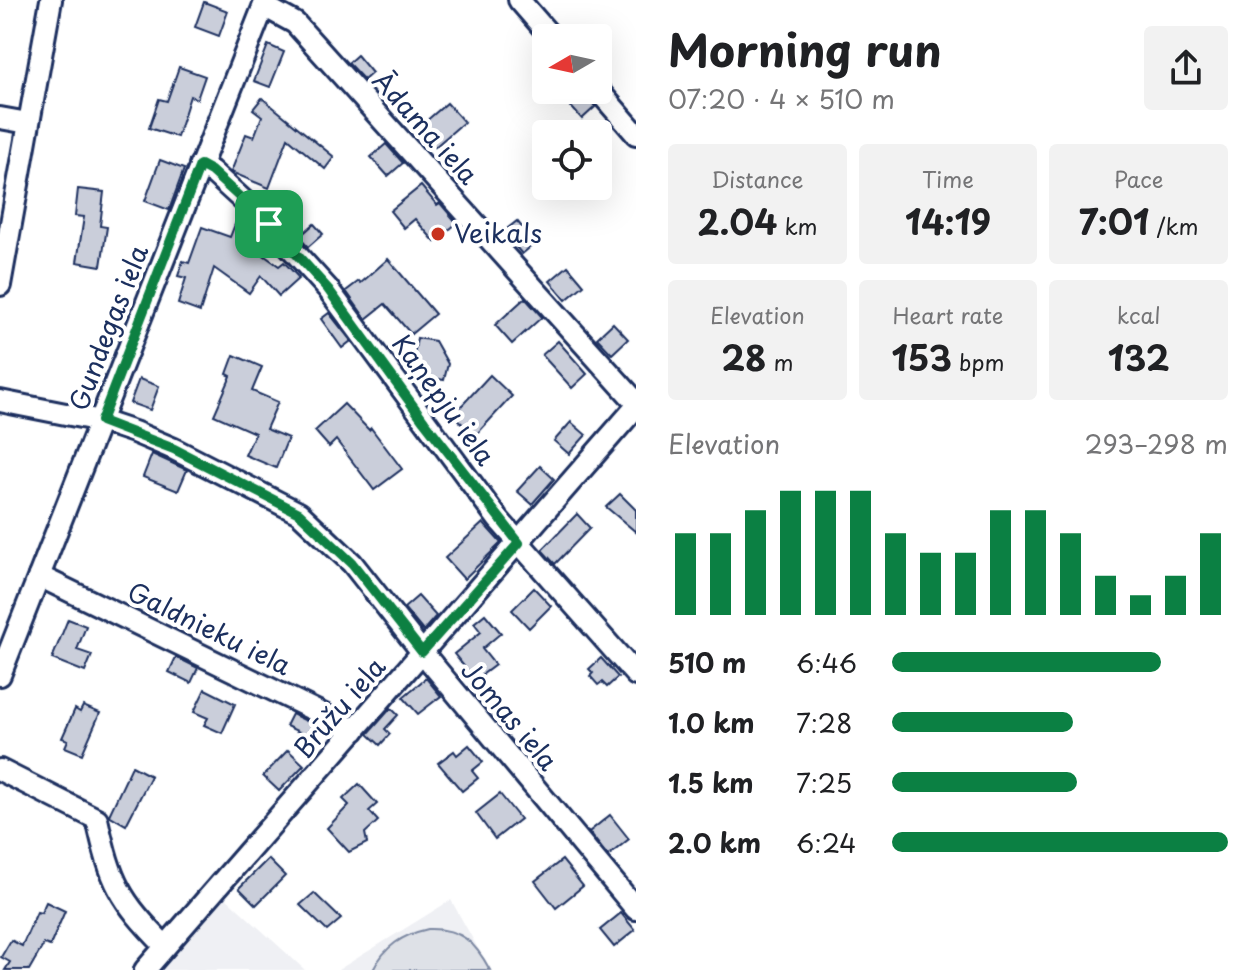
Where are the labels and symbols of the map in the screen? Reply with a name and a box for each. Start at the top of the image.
north arrow [532,24,612,104]
street label: Ādama iela [364,61,489,193]
pin [235,190,303,258]
place label: Veikals [454,213,542,252]
marker: Veikals [429,225,447,243]
street label: Gundegas iela [58,238,157,416]
street label: Kaņepju iela [383,325,506,474]
street label: Galdnieku iela [121,571,299,684]
street label: Brūžu iela [284,647,394,766]
street label: Jomas iela [453,652,568,779]

